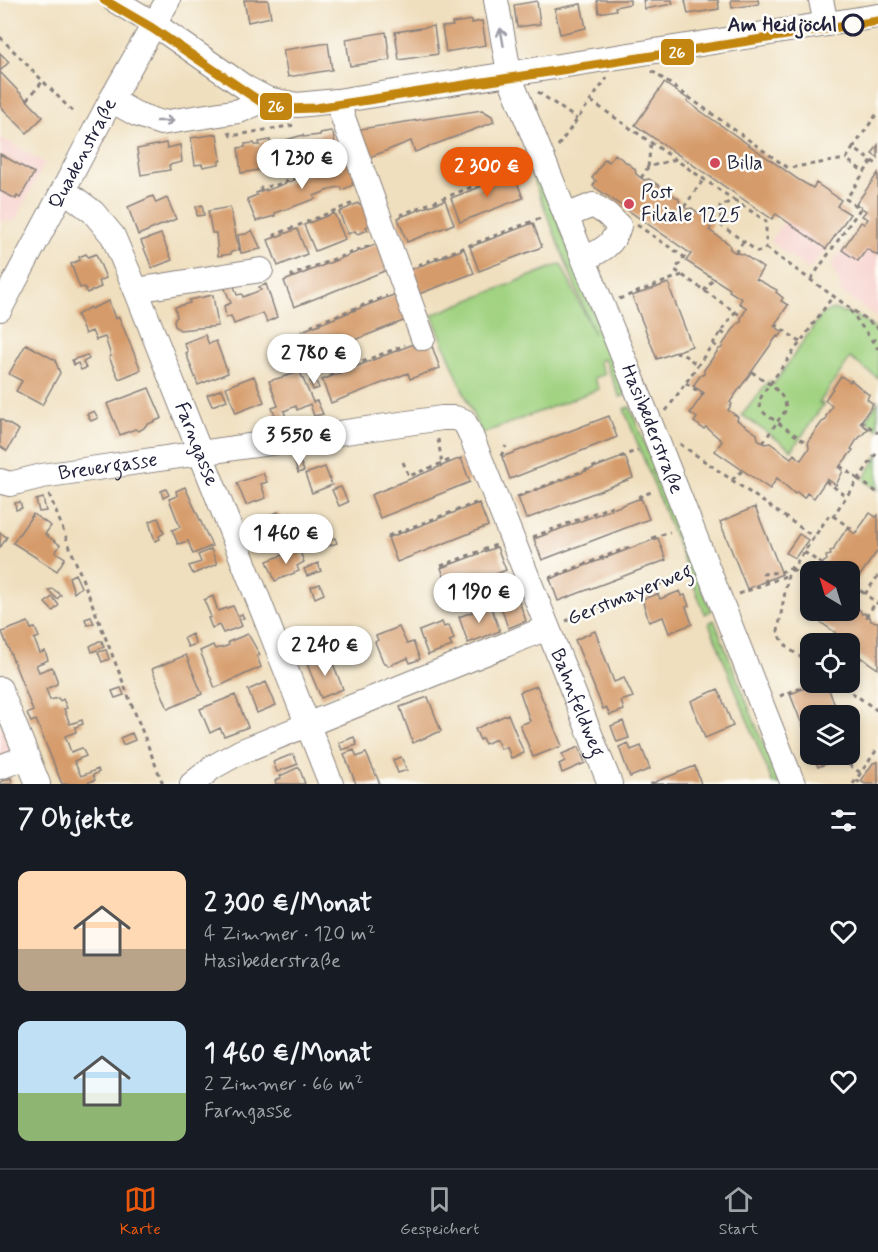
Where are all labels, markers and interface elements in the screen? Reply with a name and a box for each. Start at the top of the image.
place label: Am Heidjöchl [728,12,837,39]
marker: Am Heidjöchl [842,14,864,36]
one-way arrow [496,27,507,47]
line badge: 26 [660,38,695,66]
text: 26 [669,43,685,64]
line badge: 26 [259,92,293,121]
street label: Quadenstraße [42,93,123,214]
text: 26 [268,97,284,118]
one-way arrow [155,115,174,126]
pin: 1 230 € [247,139,357,190]
text: 1 230 € [271,145,333,172]
pin: 2 300 € [432,147,542,198]
place label: Billa [727,150,763,177]
text: 2 300 € [454,153,520,180]
marker: Billa [708,156,722,170]
place label: Post Filiale 1225 [641,179,741,229]
marker: Post Filiale 1225 [622,197,636,211]
pin: 2 780 € [259,334,369,385]
text: 2 780 € [281,340,347,367]
street label: Hasibederstraße [614,360,690,498]
street label: Farngasse [168,398,226,490]
pin: 3 550 € [244,416,354,467]
text: 3 550 € [266,422,332,449]
street label: Breuergasse [57,446,159,487]
pin: 1 460 € [231,514,341,565]
text: 1 460 € [253,520,319,547]
street label: Gerstmayerweg [564,558,697,634]
north arrow [800,561,860,621]
map controls [800,561,860,765]
pin: 1 190 € [424,573,534,624]
text: 1 190 € [447,579,511,606]
pin: 2 240 € [270,626,380,677]
text: 2 240 € [291,632,359,659]
button: locate [800,633,860,693]
street label: Bahnfeldweg [544,645,611,762]
button: layers [800,705,860,765]
text: 7 Objekte [18,803,133,837]
icon: filters [827,804,860,837]
text: 2 300 €/Monat [204,887,372,921]
icon: home [66,895,138,967]
icon: heart [827,915,860,948]
text: 4 Zimmer · 120 m² [204,921,376,948]
text: Hasibederstraße [204,948,341,975]
text: 1 460 €/Monat [204,1037,372,1071]
icon: home [66,1045,138,1117]
icon: heart [827,1065,860,1098]
text: 2 Zimmer · 66 m² [204,1071,363,1098]
text: Farngasse [204,1098,292,1125]
tab: Karte [120,1183,161,1240]
tab: Gespeichert [400,1183,479,1240]
tab: Start [719,1183,758,1240]

